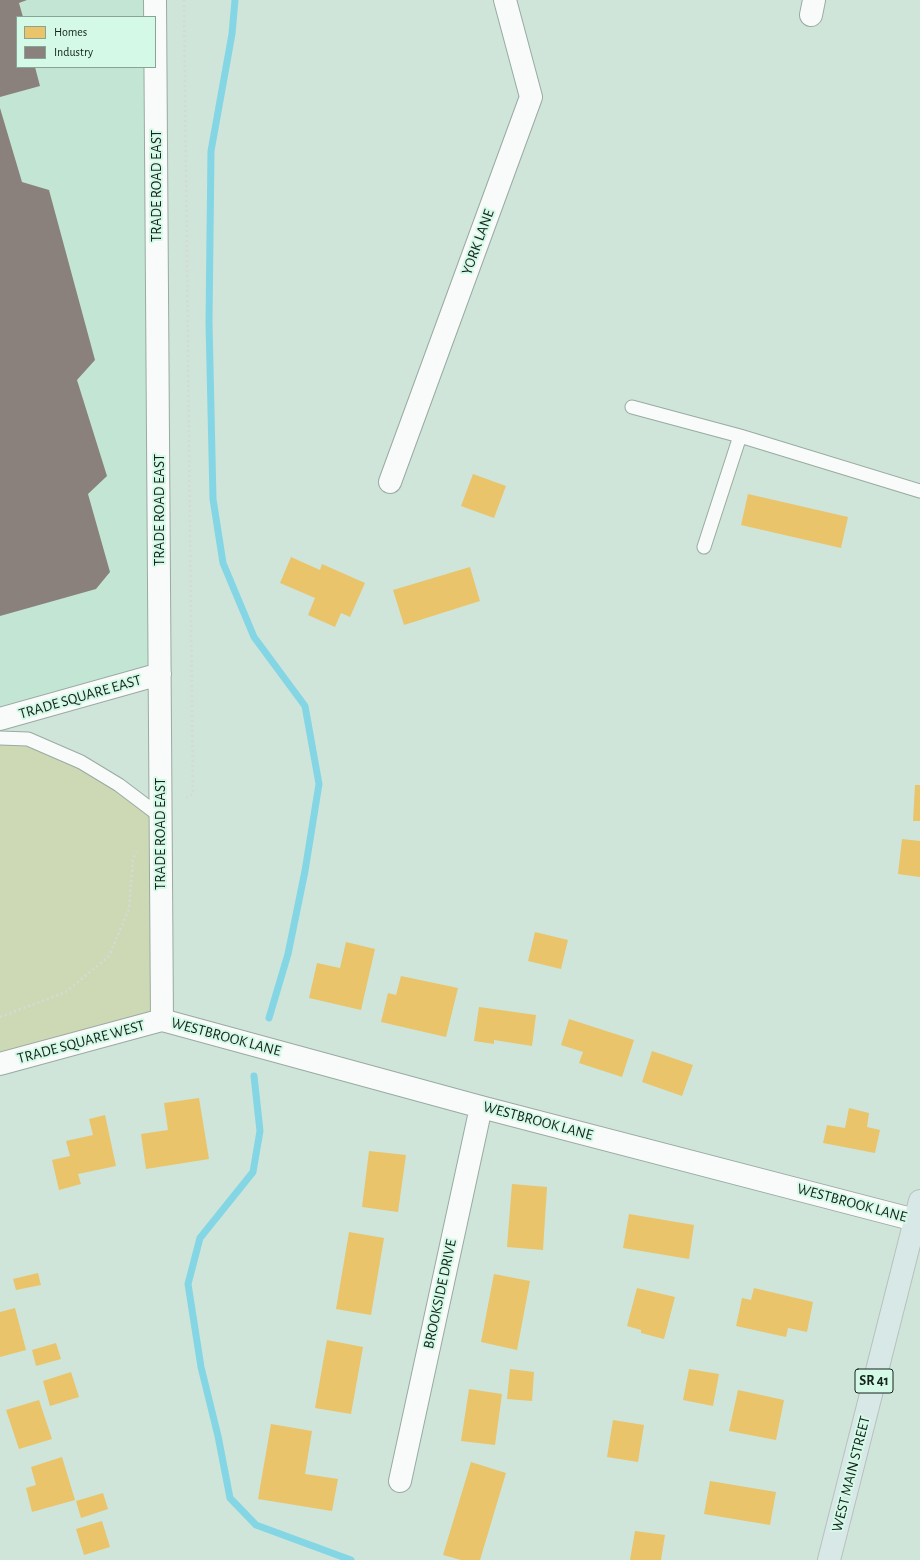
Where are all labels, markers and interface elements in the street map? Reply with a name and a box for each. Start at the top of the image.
legend [16,16,156,68]
text: Homes [54,26,87,38]
text: Industry [54,46,93,58]
street label: TRADE ROAD EAST [147,130,165,242]
street label: YORK LANE [458,207,498,277]
street label: TRADE ROAD EAST [150,454,168,566]
street label: TRADE SQUARE EAST [17,671,143,723]
street label: TRADE ROAD EAST [151,778,169,890]
street label: WESTBROOK LANE [169,1014,283,1060]
street label: TRADE SQUARE WEST [15,1016,147,1068]
street label: WESTBROOK LANE [481,1098,595,1144]
street label: WESTBROOK LANE [795,1180,909,1226]
street label: BROOKSIDE DRIVE [420,1238,460,1350]
road number: SR 41 [855,1369,893,1393]
street label: WEST MAIN STREET [828,1414,874,1534]

